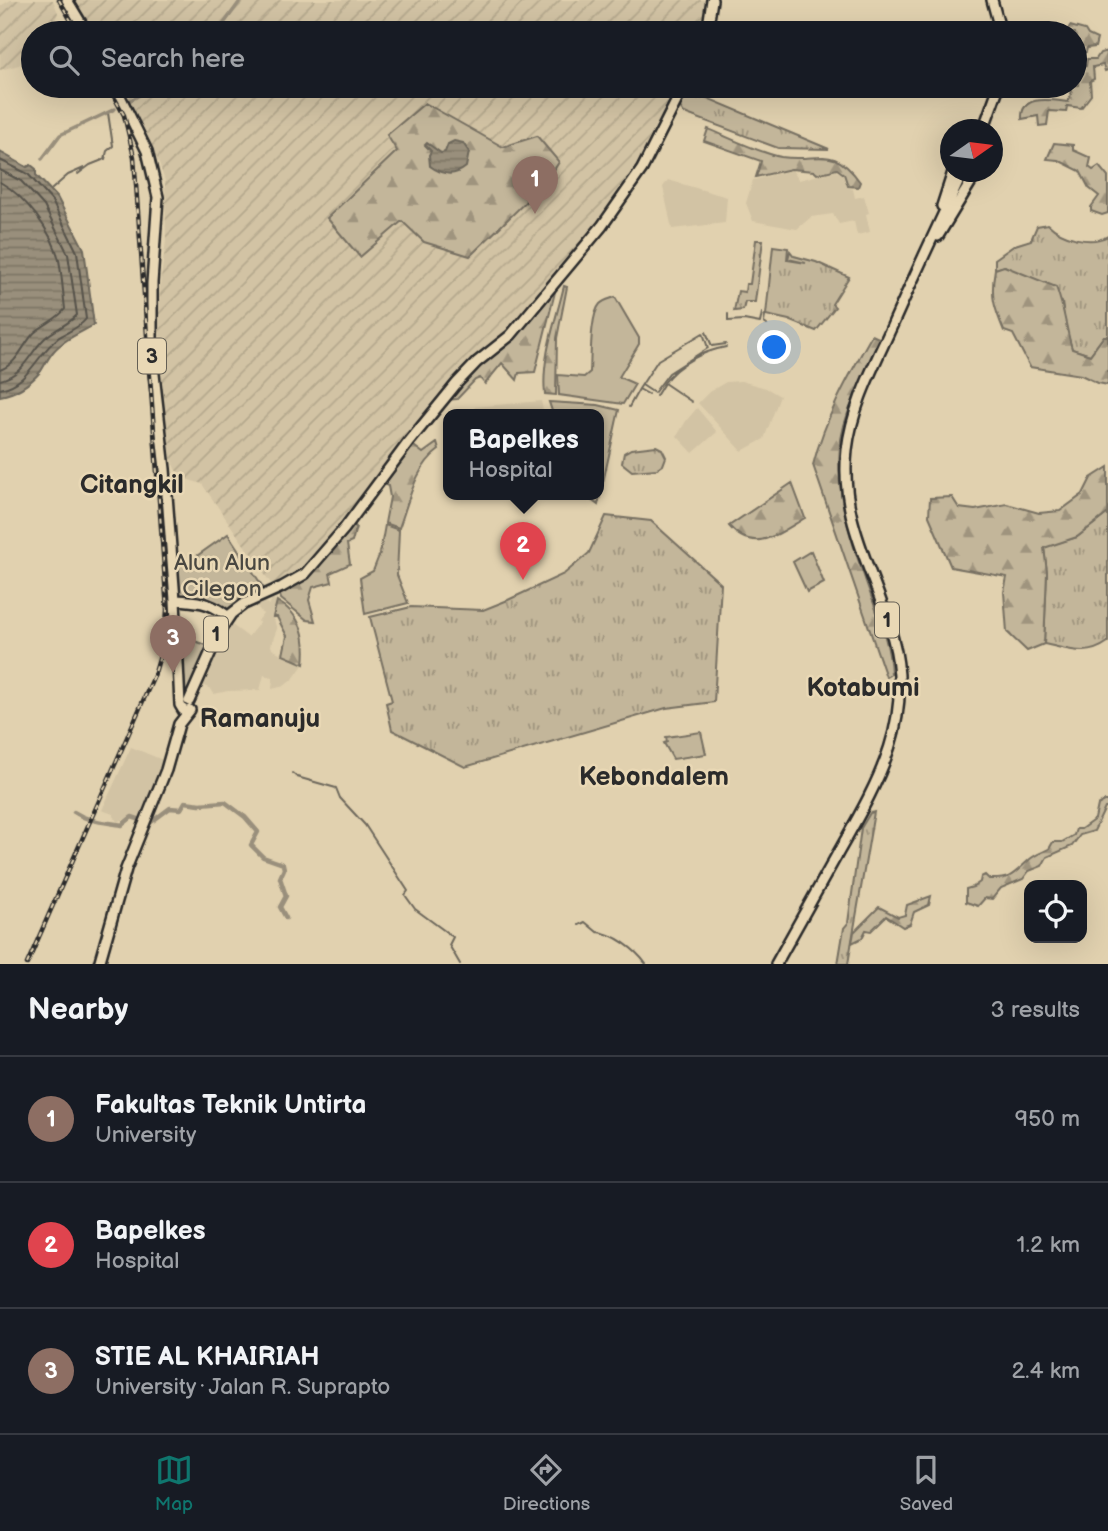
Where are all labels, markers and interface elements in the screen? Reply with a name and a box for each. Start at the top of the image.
search box [21,21,1087,98]
icon: search [45,41,83,79]
text: Search here [101,44,245,75]
north arrow [940,119,1003,182]
pin: 1 [512,156,558,214]
your location [757,330,791,364]
road number: 3 [138,338,166,374]
popup [443,409,604,500]
text: Bapelkes [468,425,579,456]
text: Hospital [468,456,553,484]
district label: Citangkil [80,470,184,501]
pin: 2 [500,522,546,580]
park label: Alun Alun Cilegon [174,549,270,603]
road number: 1 [875,602,899,638]
pin: 3 [150,615,196,673]
road number: 1 [204,616,228,652]
district label: Kotabumi [806,673,920,704]
district label: Ramanuju [200,704,320,735]
district label: Kebondalem [579,762,729,793]
map controls [1024,880,1087,943]
button: locate [1024,880,1087,943]
text: Nearby [28,992,128,1028]
text: 3 results [991,996,1080,1024]
text: Fakultas Teknik Untirta [95,1090,366,1121]
text: 1 [46,1105,56,1133]
text: 950 m [1015,1105,1080,1133]
text: University [95,1121,196,1149]
text: Bapelkes [95,1216,206,1247]
text: 2 [44,1231,58,1259]
text: 1.2 km [1017,1231,1080,1259]
text: Hospital [95,1247,180,1275]
text: STIE AL KHAIRIAH [95,1342,319,1373]
text: 3 [44,1357,58,1385]
text: 2.4 km [1011,1357,1080,1385]
text: University · Jalan R. Suprapto [95,1373,390,1401]
tab: Map [155,1451,193,1516]
tab: Directions [503,1451,590,1516]
tab: Saved [900,1451,953,1516]

